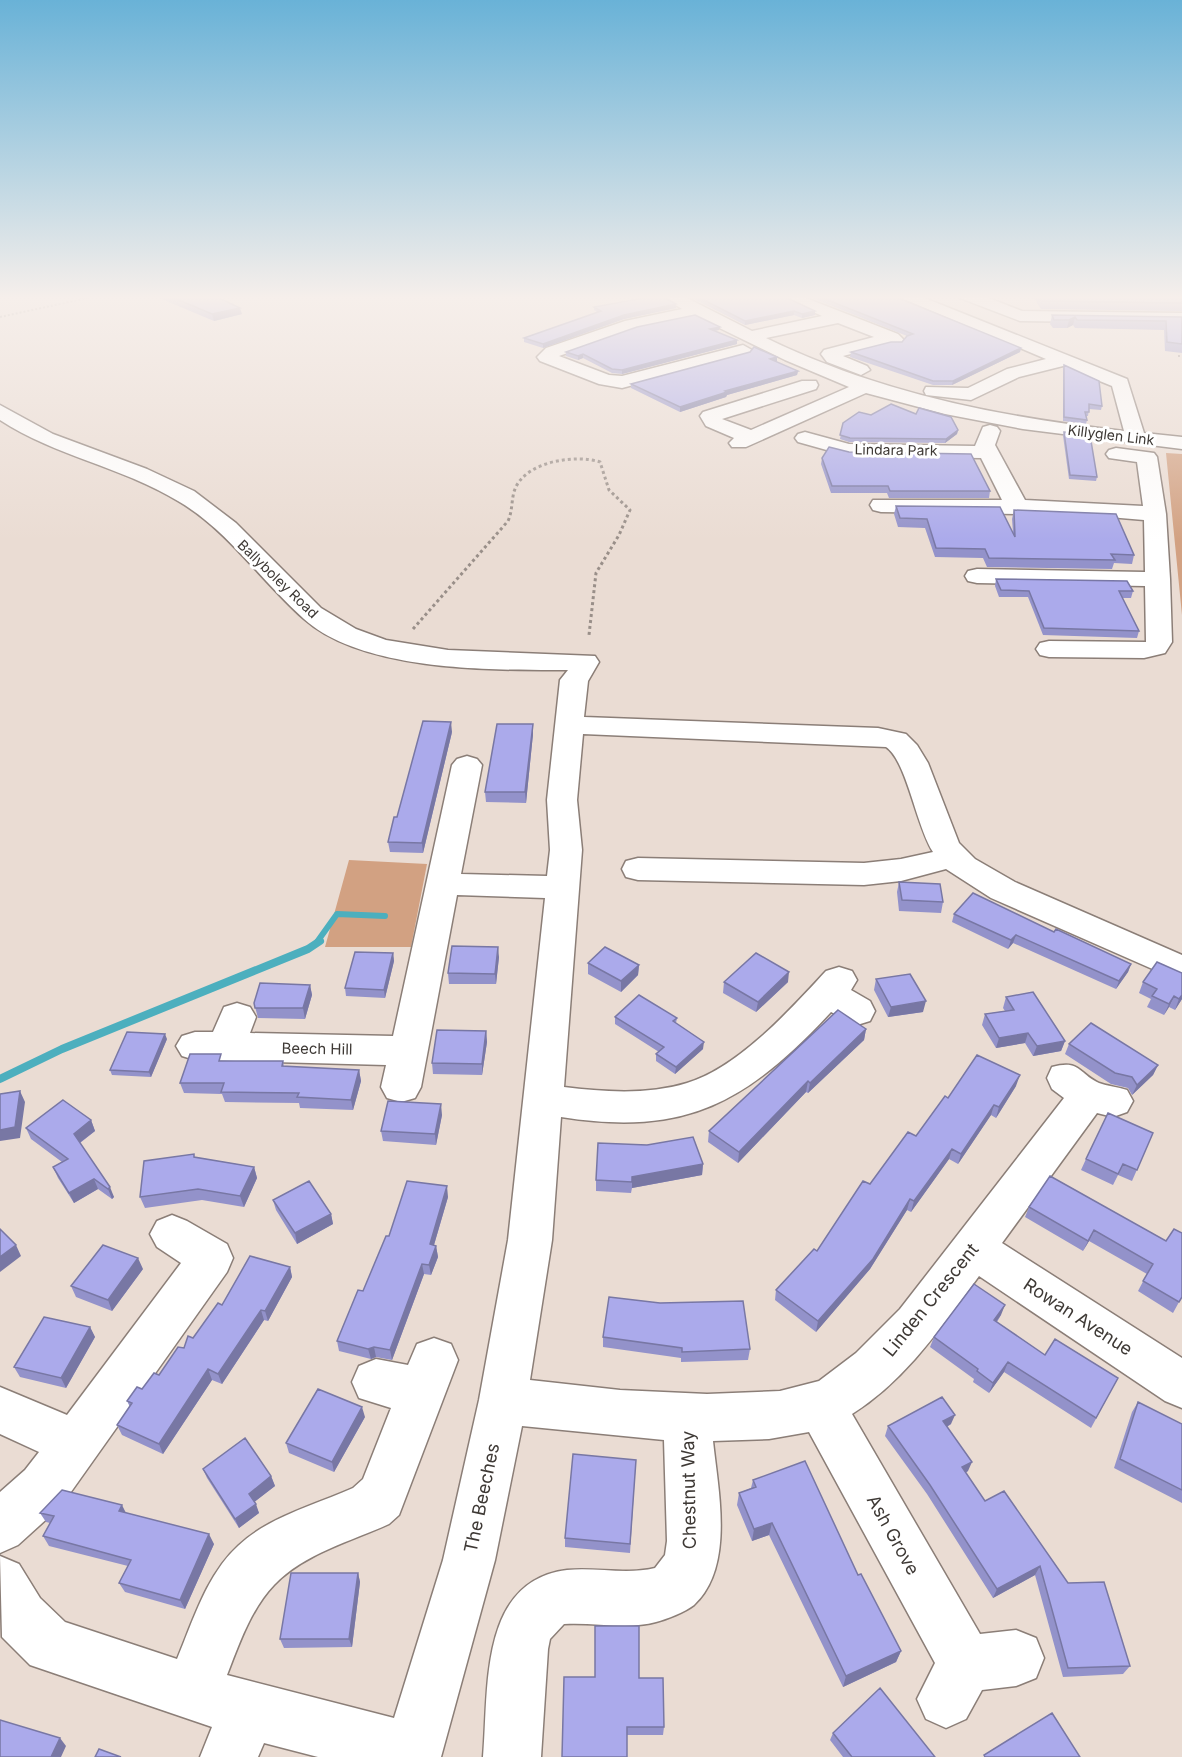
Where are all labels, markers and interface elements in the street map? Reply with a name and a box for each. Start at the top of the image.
street label: Killyglen Link [1067,421,1156,448]
street label: Lindara Park [854,440,938,459]
street label: Ballyboley Road [234,536,322,621]
street label: Beech Hill [281,1038,353,1059]
street label: Linden Crescent [879,1239,983,1360]
street label: Rowan Avenue [1020,1274,1137,1360]
street label: Chestnut Way [677,1430,700,1550]
street label: The Beeches [460,1441,503,1555]
street label: Ash Grove [863,1491,924,1578]

